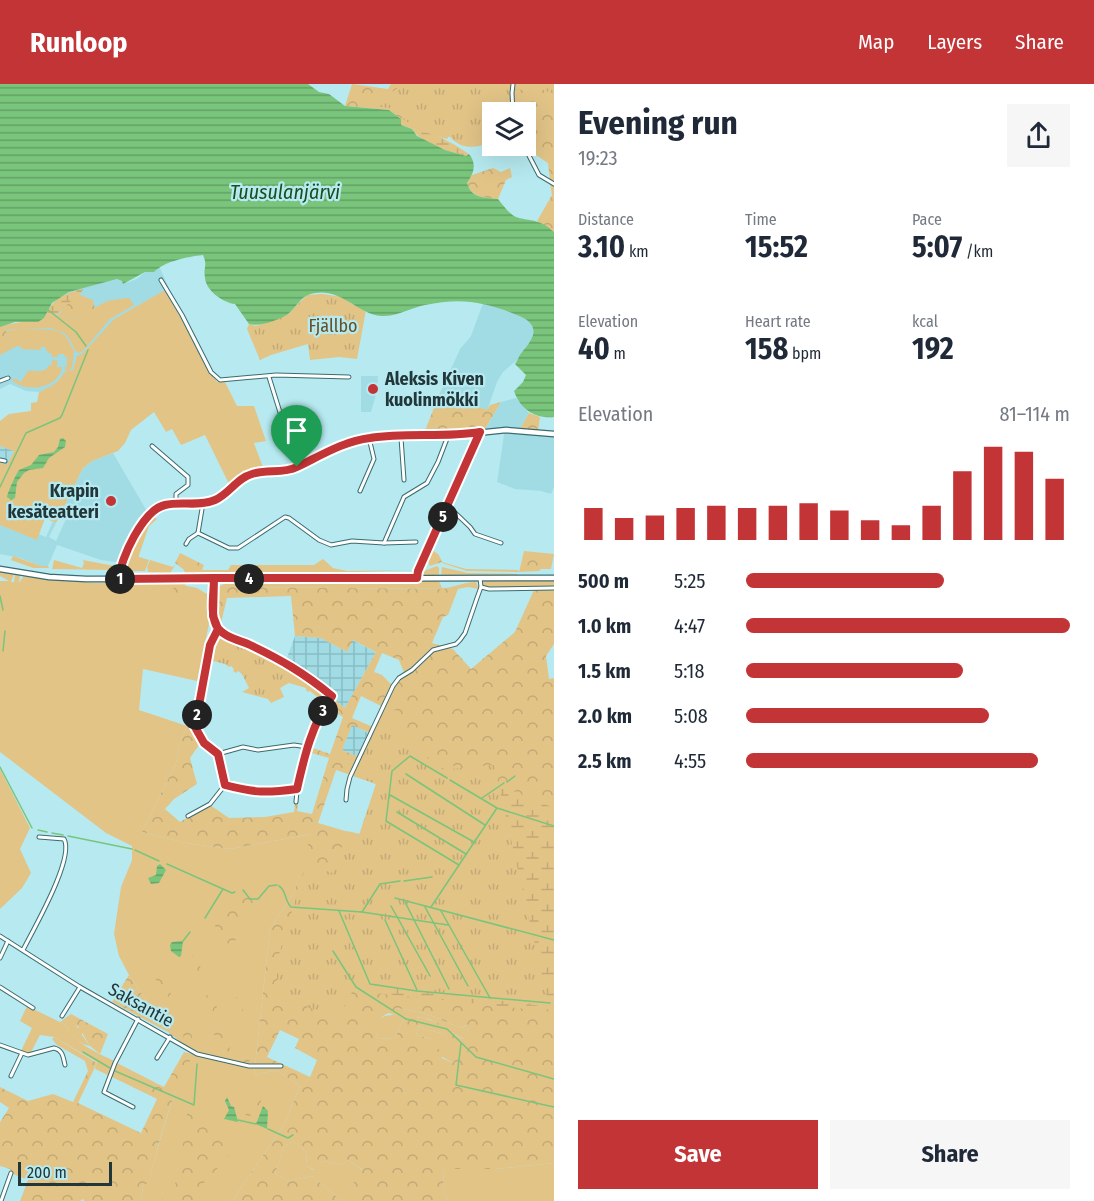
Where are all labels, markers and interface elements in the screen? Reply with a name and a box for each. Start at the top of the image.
text: Runloop [30,26,128,59]
text: Map [858,29,894,55]
text: Layers [927,29,982,55]
text: Share [1015,29,1064,55]
map controls [482,102,536,156]
button: layers [482,102,536,156]
text: Evening run [578,103,738,143]
button: share [1007,104,1070,167]
text: 19:23 [578,146,618,170]
water label: Tuusulanjärvi [230,180,340,204]
text: Distance [578,210,634,229]
text: Time [745,210,777,229]
text: Pace [912,210,942,229]
text: 3.10 [578,229,625,265]
text: 15:52 [745,229,808,265]
text: 5:07 [912,229,962,265]
text: km [625,242,649,261]
text: /km [962,242,993,261]
text: Elevation [578,312,638,331]
text: Heart rate [745,312,811,331]
text: kcal [912,312,938,331]
park label: Fjällbo [308,315,358,337]
text: 40 [578,331,610,367]
text: 158 [745,331,788,367]
text: 192 [912,331,954,367]
text: m [610,344,626,363]
text: bpm [788,344,821,363]
place label: Aleksis Kiven kuolinmökki [384,368,484,411]
marker: Aleksis Kiven kuolinmökki [366,382,380,396]
text: Elevation [578,402,653,426]
text: 81–114 m [1000,402,1070,426]
pin [271,405,322,467]
icon: arrive [280,414,313,447]
place label: Krapin kesäteatteri [8,480,99,523]
marker: Krapin kesäteatteri [104,494,118,508]
pin: 5 [428,502,458,532]
text: 5 [439,507,447,526]
pin: 1 [105,564,135,594]
pin: 4 [234,564,264,594]
text: 1 [117,569,123,588]
text: 4 [245,569,253,588]
text: 500 m [578,569,629,593]
text: 5:25 [674,569,705,593]
text: 1.0 km [578,614,631,638]
text: 4:47 [674,614,705,638]
text: 1.5 km [578,659,631,683]
text: 5:18 [674,659,704,683]
pin: 3 [308,696,338,726]
pin: 2 [182,700,212,730]
text: 3 [319,701,327,720]
text: 2.0 km [578,704,632,728]
text: 5:08 [674,704,708,728]
text: 2 [193,705,201,724]
text: 2.5 km [578,749,631,773]
text: 4:55 [674,749,706,773]
street label: Saksantie [105,978,178,1032]
button: Save [578,1120,818,1189]
button: Share [830,1120,1070,1189]
scale bar [18,1159,112,1186]
text: 200 m [27,1163,67,1182]

